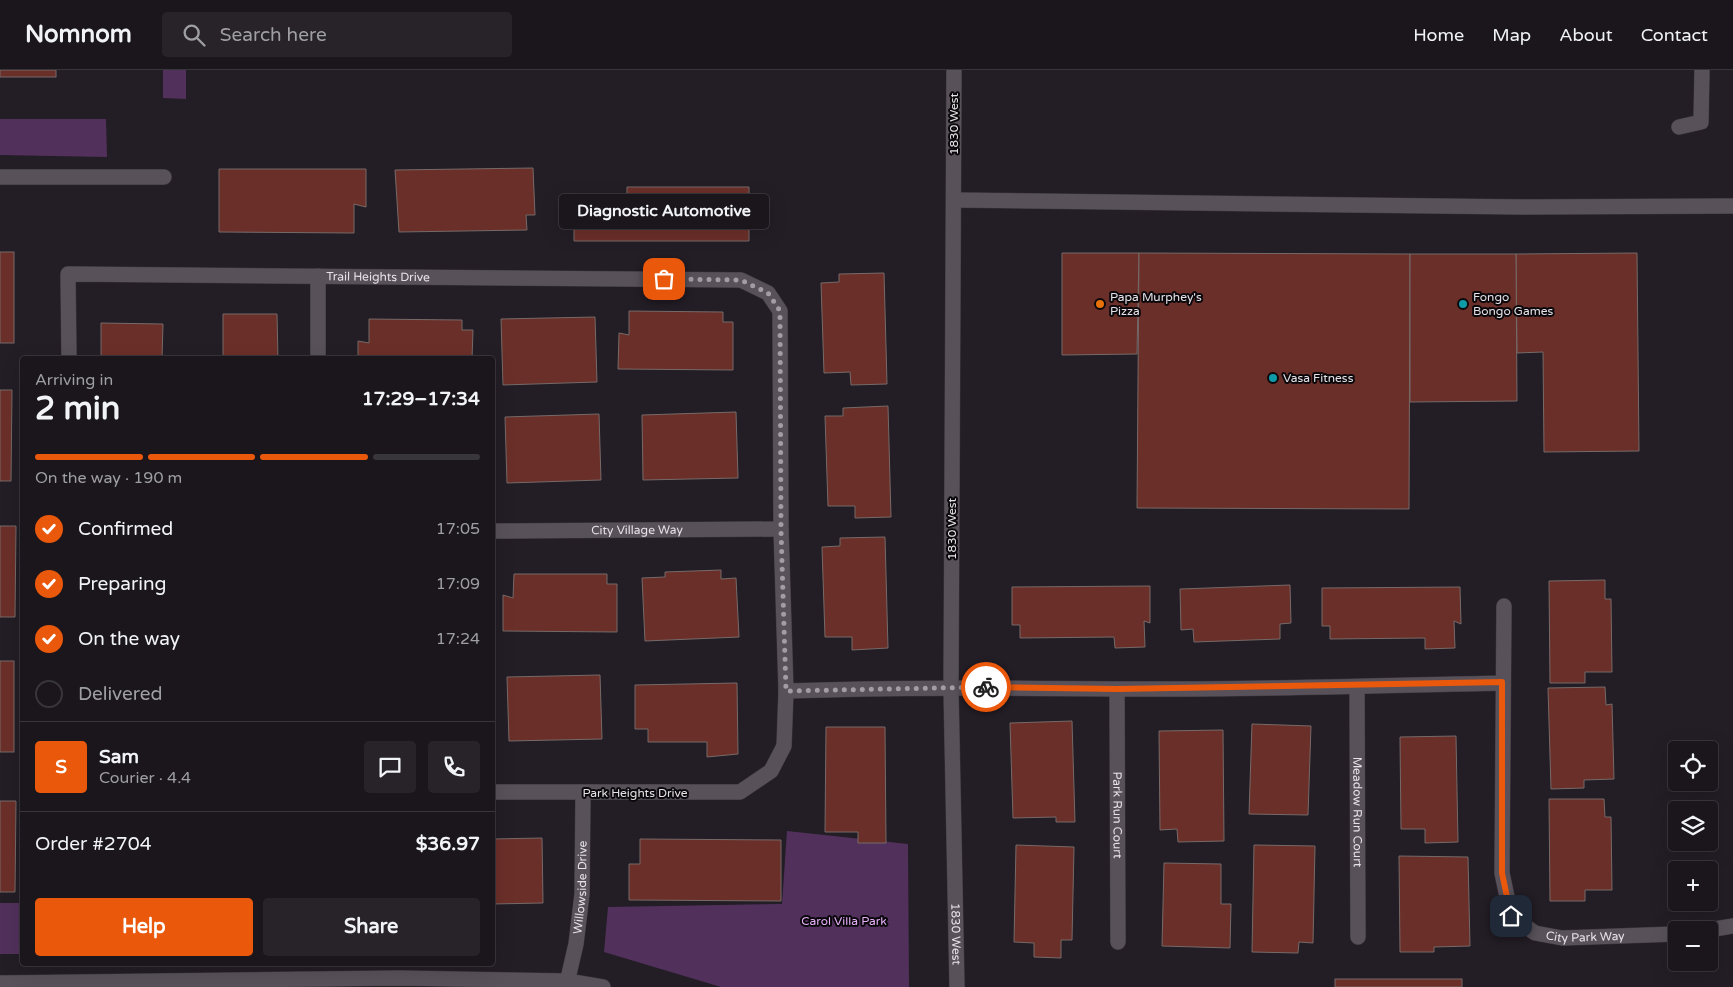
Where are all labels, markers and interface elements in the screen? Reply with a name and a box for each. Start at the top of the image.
search box [162,12,512,57]
text: Nomnom [25,20,132,49]
icon: search [180,21,208,49]
text: Search here [220,24,327,46]
text: Home [1413,24,1464,46]
text: Map [1492,24,1531,46]
text: About [1559,24,1613,46]
text: Contact [1641,24,1708,46]
street label: 1830 West [947,93,961,155]
callout: Diagnostic Automotive [559,194,769,229]
text: Diagnostic Automotive [577,201,751,221]
pin [643,258,685,300]
icon: bag [650,265,678,293]
street label: Trail Heights Drive [326,269,430,284]
place label: Papa Murphey's Pizza [1110,290,1202,318]
place label: Fongo Bongo Games [1473,290,1553,318]
marker: Papa Murphey's Pizza [1094,298,1106,310]
marker: Fongo Bongo Games [1457,298,1469,310]
text: Arriving in [35,370,113,390]
place label: Vasa Fitness [1283,371,1354,385]
marker: Vasa Fitness [1267,372,1279,384]
text: 17:29–17:34 [362,388,480,410]
text: 2 min [35,390,120,428]
text: On the way · 190 m [35,468,182,488]
street label: 1830 West [945,498,959,560]
icon: check [35,515,63,543]
text: Confirmed [78,518,173,540]
text: 17:05 [436,519,480,539]
street label: City Village Way [591,523,683,537]
icon: check [35,570,63,598]
text: Preparing [78,573,167,595]
text: 17:09 [436,574,480,594]
icon: check [35,625,63,653]
text: On the way [78,628,180,650]
text: 17:24 [436,629,480,649]
courier [961,662,1011,712]
icon: bike [972,673,1000,701]
text: Delivered [78,683,163,705]
button: chat [364,741,416,793]
button: phone [428,741,480,793]
map controls [1668,741,1718,971]
button: locate [1668,741,1718,791]
text: Sam [99,746,139,768]
text: S [55,756,67,778]
street label: Meadow Run Court [1350,757,1365,868]
text: Courier · 4.4 [99,768,191,788]
street label: Park Run Court [1110,771,1125,859]
street label: Park Heights Drive [582,786,688,800]
button: layers [1668,801,1718,851]
text: Order #2704 [35,833,152,855]
text: $36.97 [416,833,480,855]
street label: Willowside Drive [570,840,590,935]
button: + [1668,861,1718,911]
pin [1490,895,1532,937]
button: Help [35,898,253,956]
button: Share [263,898,480,956]
icon: home [1497,902,1525,930]
street label: 1830 West [948,903,964,965]
park label: Carol Villa Park [801,914,887,928]
button: − [1668,921,1718,971]
street label: City Park Way [1545,928,1625,945]

